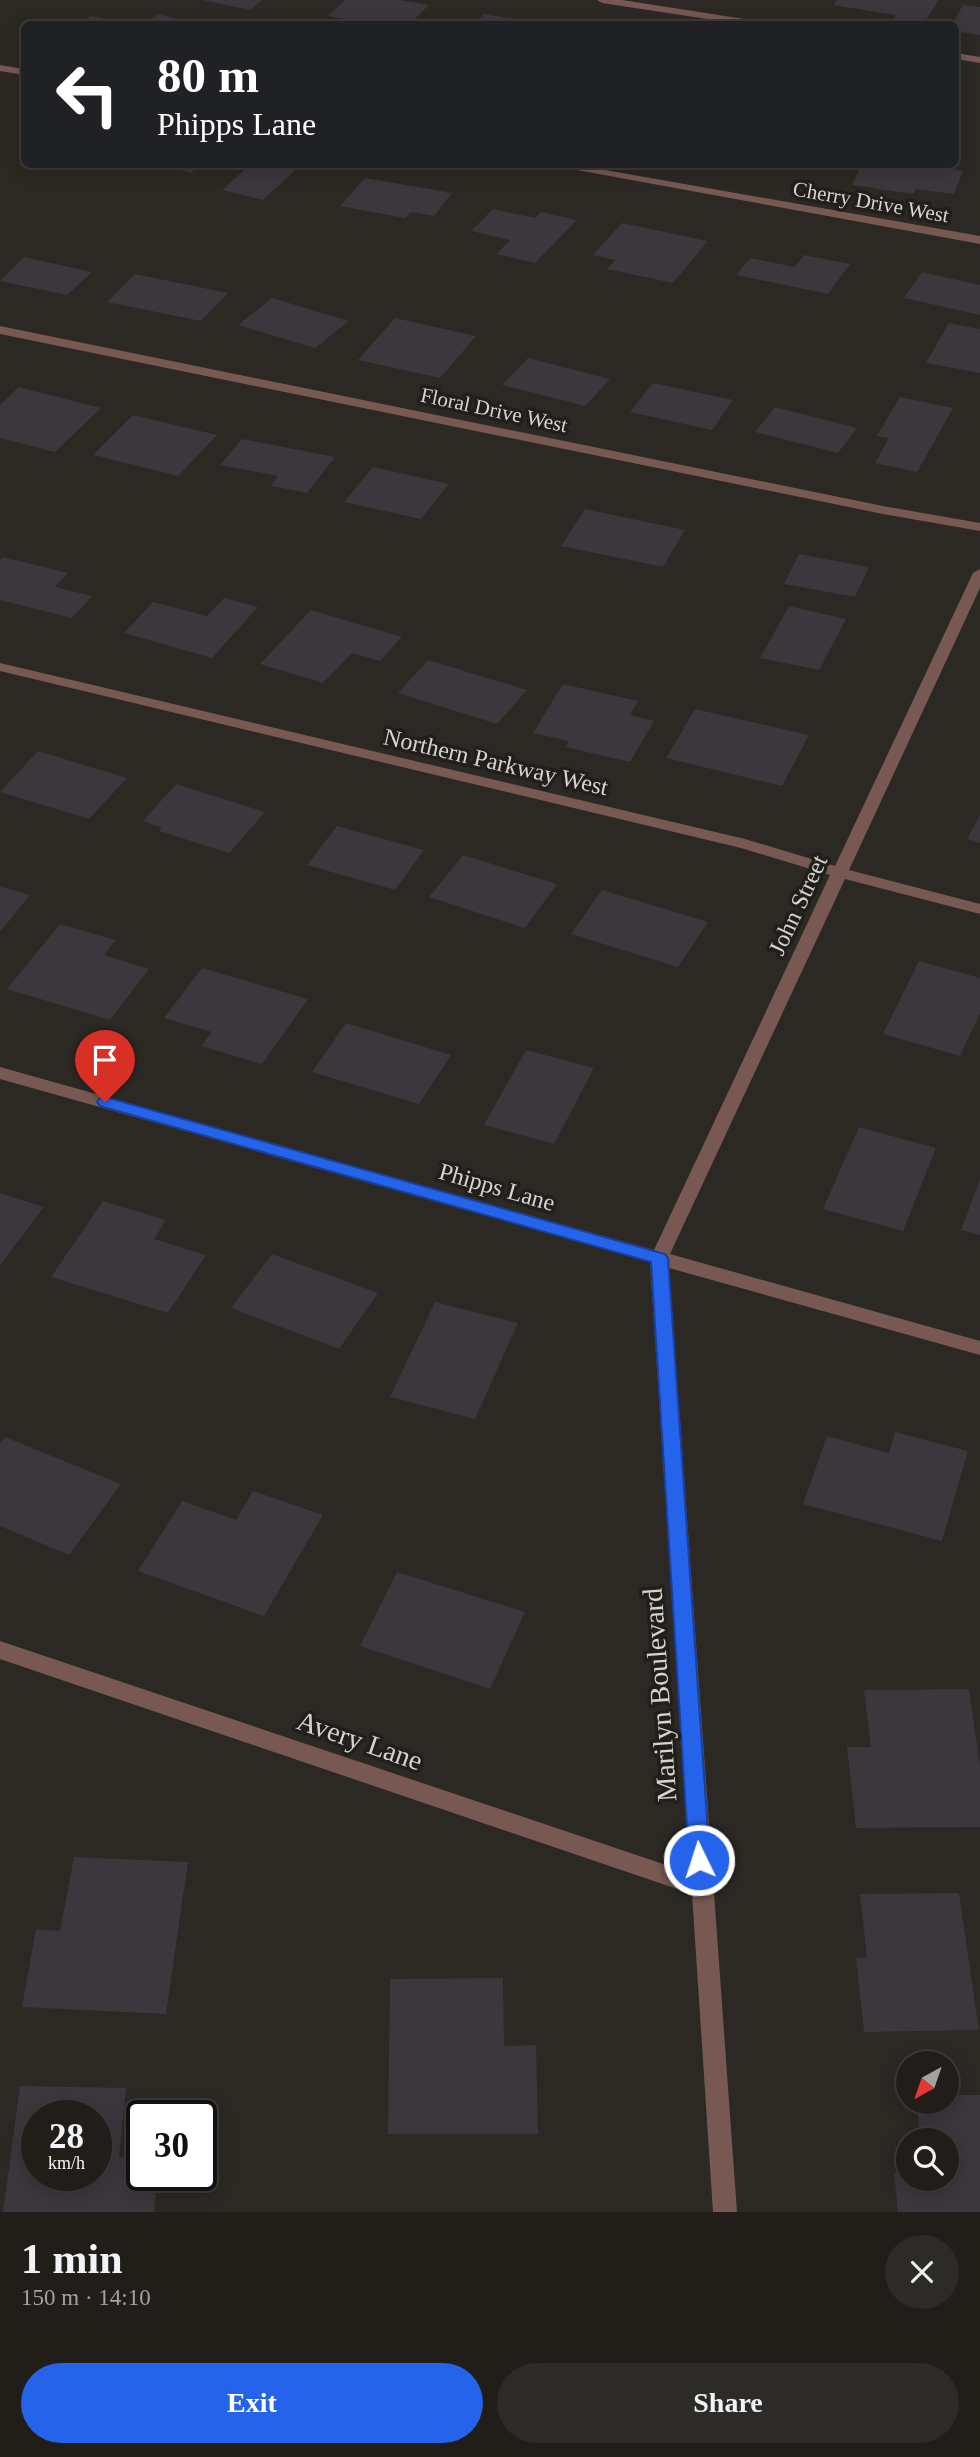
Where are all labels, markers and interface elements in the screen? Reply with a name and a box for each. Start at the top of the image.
text: 80 m [157,48,259,103]
icon: left [42,49,133,140]
text: Phipps Lane [157,106,316,142]
street label: Cherry Drive West [791,176,951,228]
street label: Floral Drive West [418,383,570,437]
street label: Northern Parkway West [381,724,611,801]
street label: John Street [764,851,833,959]
pin [75,1030,135,1102]
icon: arrive [86,1041,124,1079]
street label: Phipps Lane [436,1158,558,1216]
street label: Marilyn Boulevard [637,1587,682,1803]
street label: Avery Lane [293,1705,427,1776]
position arrow [662,1823,736,1897]
north arrow [896,2051,959,2114]
map controls [896,2051,959,2191]
speed limit sign: 30 [126,2100,217,2191]
text: 28 [49,2117,84,2156]
button: search [896,2128,959,2191]
text: km/h [48,2153,85,2173]
button: close [885,2235,959,2309]
text: 1 min [21,2236,123,2282]
text: 150 m · 14:10 [21,2285,151,2310]
button: Exit [21,2363,483,2443]
button: Share [497,2363,959,2443]

